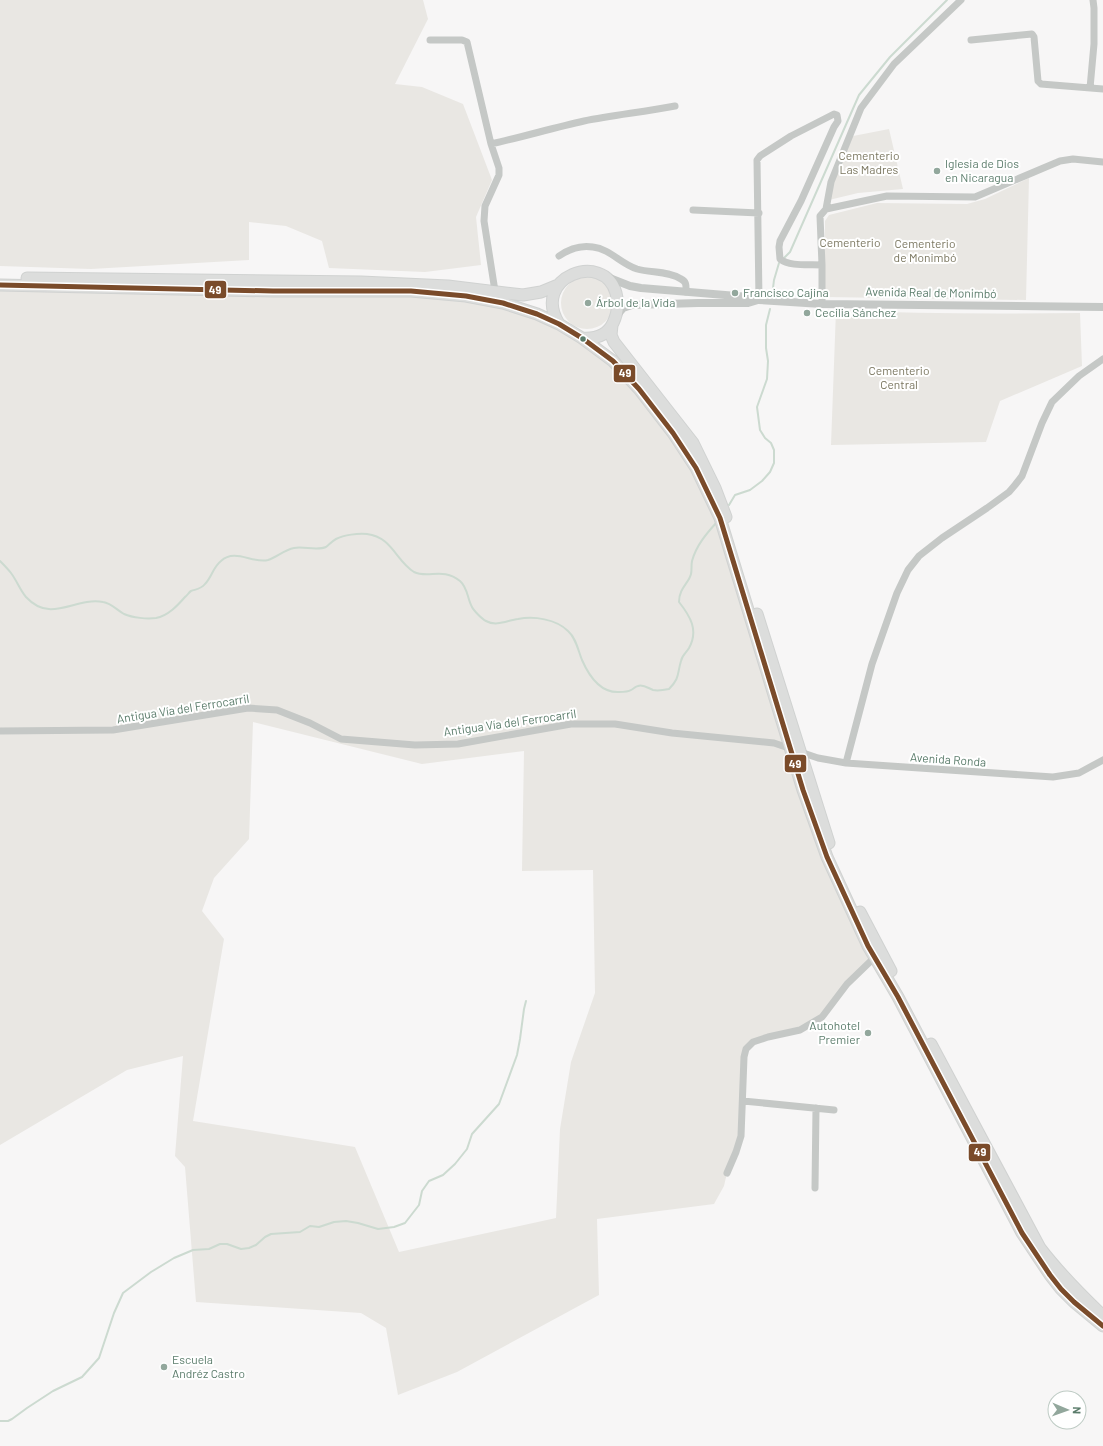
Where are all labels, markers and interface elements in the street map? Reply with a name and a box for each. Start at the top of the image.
park label: Cementerio Las Madres [839,148,899,176]
place label: Iglesia de Dios en Nicaragua [945,156,1019,184]
marker: Iglesia de Dios en Nicaragua [932,166,942,176]
park label: Cementerio [820,235,880,249]
park label: Cementerio de Monimbó [894,236,956,264]
line badge: 49 [204,280,227,299]
text: 49 [209,283,221,296]
street label: Avenida Real de Monimbó [865,284,997,300]
place label: Francisco Cajina [743,285,829,299]
marker: Francisco Cajina [730,288,740,298]
place label: Árbol de la Vida [596,295,675,309]
marker: Árbol de la Vida [583,298,593,308]
place label: Cecilia Sánchez [815,305,896,319]
marker: Cecilia Sánchez [802,308,812,318]
unlabelled marker [578,334,588,344]
park label: Cementerio Central [869,363,929,391]
line badge: 49 [613,364,636,383]
text: 49 [619,366,631,379]
street label: Antigua Vía del Ferrocarril [116,691,250,725]
street label: Antigua Vía del Ferrocarril [443,706,577,738]
street label: Avenida Ronda [909,749,987,769]
line badge: 49 [784,754,807,773]
text: 49 [789,757,801,770]
place label: Autohotel Premier [809,1018,861,1046]
marker: Autohotel Premier [863,1028,873,1038]
line badge: 49 [968,1143,991,1162]
text: 49 [974,1145,986,1158]
place label: Escuela Andréz Castro [172,1352,245,1380]
marker: Escuela Andréz Castro [159,1362,169,1372]
north arrow [1047,1390,1087,1430]
text: N [1071,1406,1084,1414]

